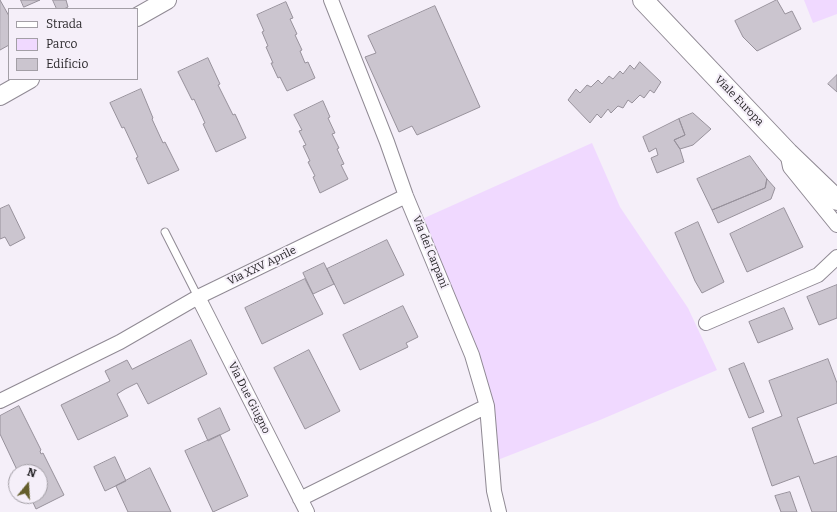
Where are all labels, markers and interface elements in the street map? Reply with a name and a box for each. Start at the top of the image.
legend [8,8,138,80]
text: Strada [46,17,82,31]
text: Parco [46,37,77,51]
text: Edificio [46,57,88,71]
street label: Viale Europa [712,73,766,129]
street label: Via dei Carpani [409,214,451,290]
street label: Via XXV Aprile [226,244,298,288]
street label: Via Due Giugno [225,360,273,436]
north arrow [8,464,48,504]
text: N [26,466,38,481]

